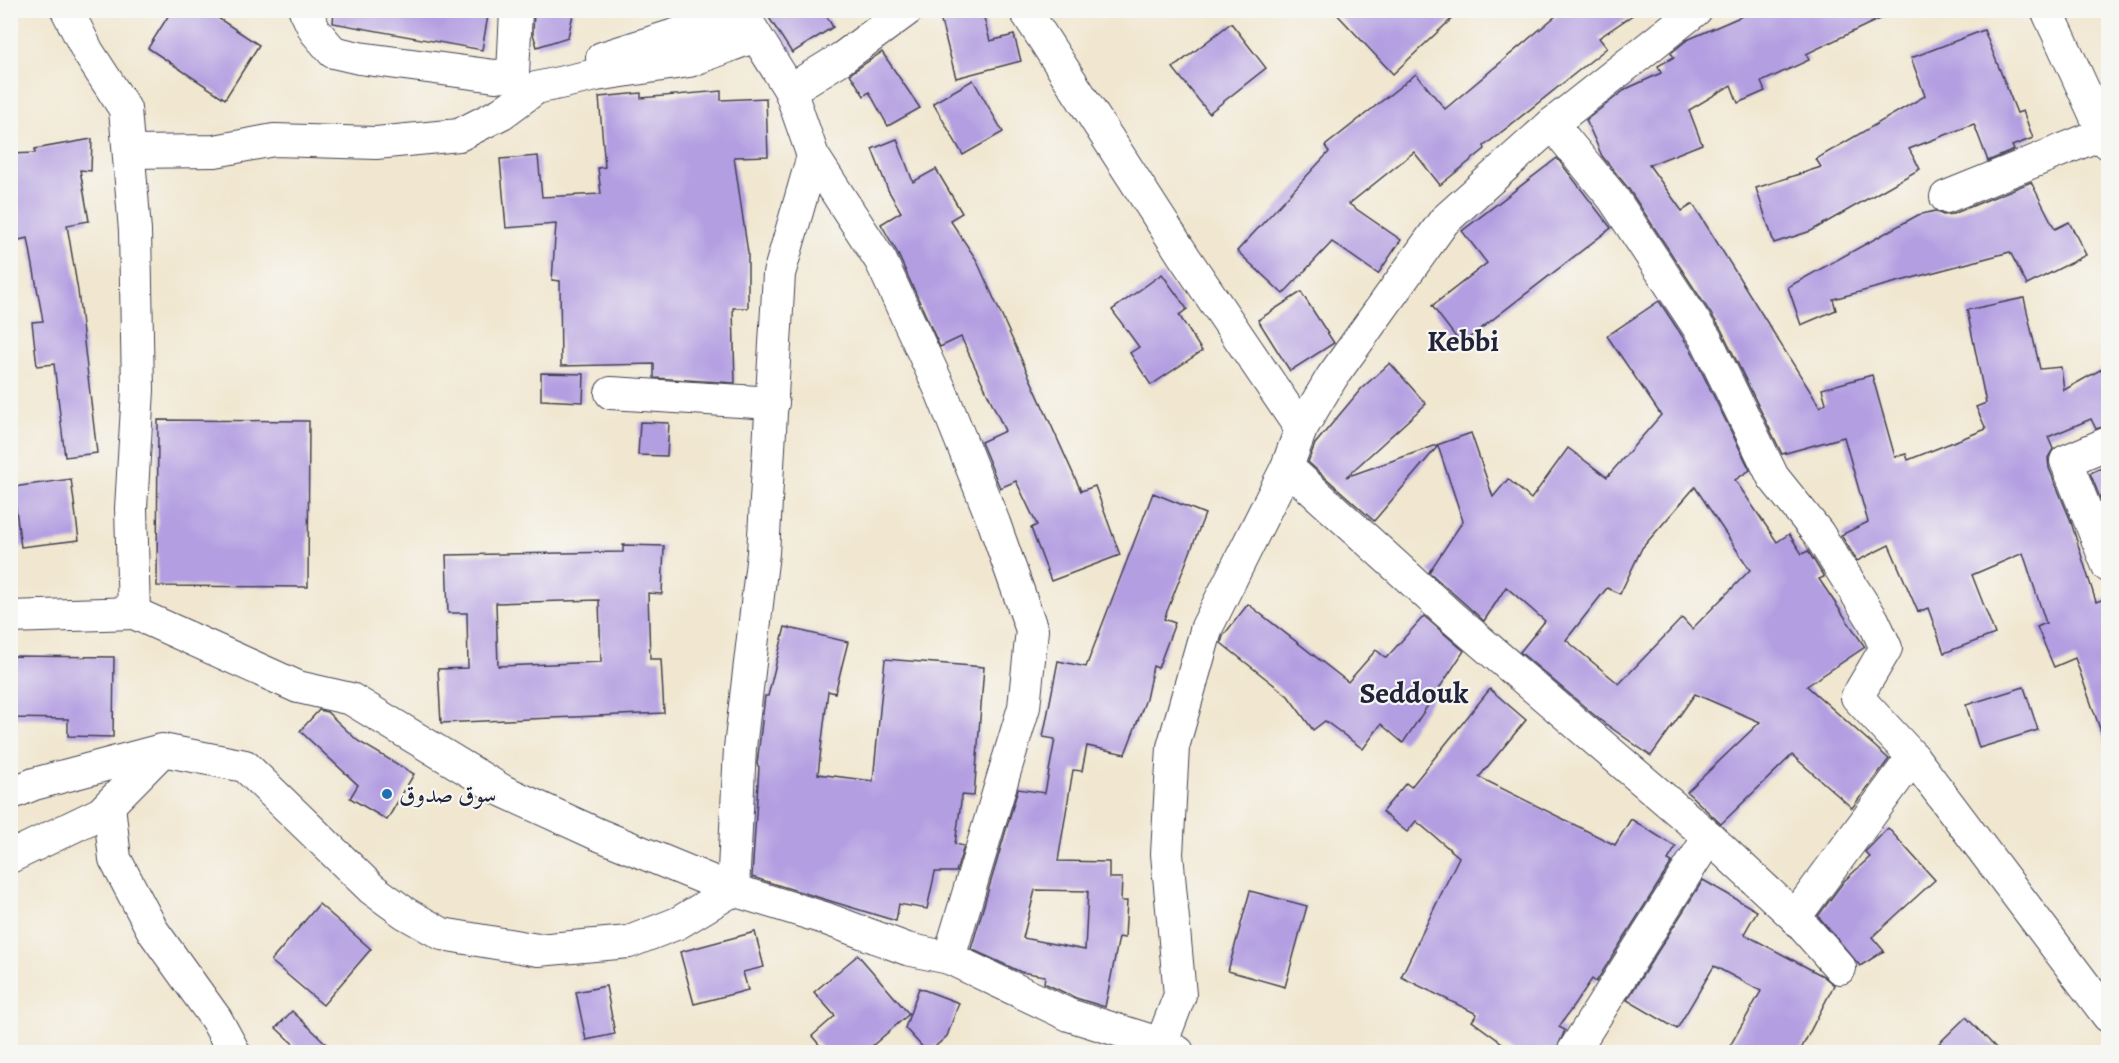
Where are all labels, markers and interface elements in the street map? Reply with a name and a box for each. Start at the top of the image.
district label: Kebbi [1427,321,1499,361]
district label: Seddouk [1359,673,1469,713]
place label: سوق صدوق [399,778,496,810]
marker: سوق صدوق [380,787,394,801]

